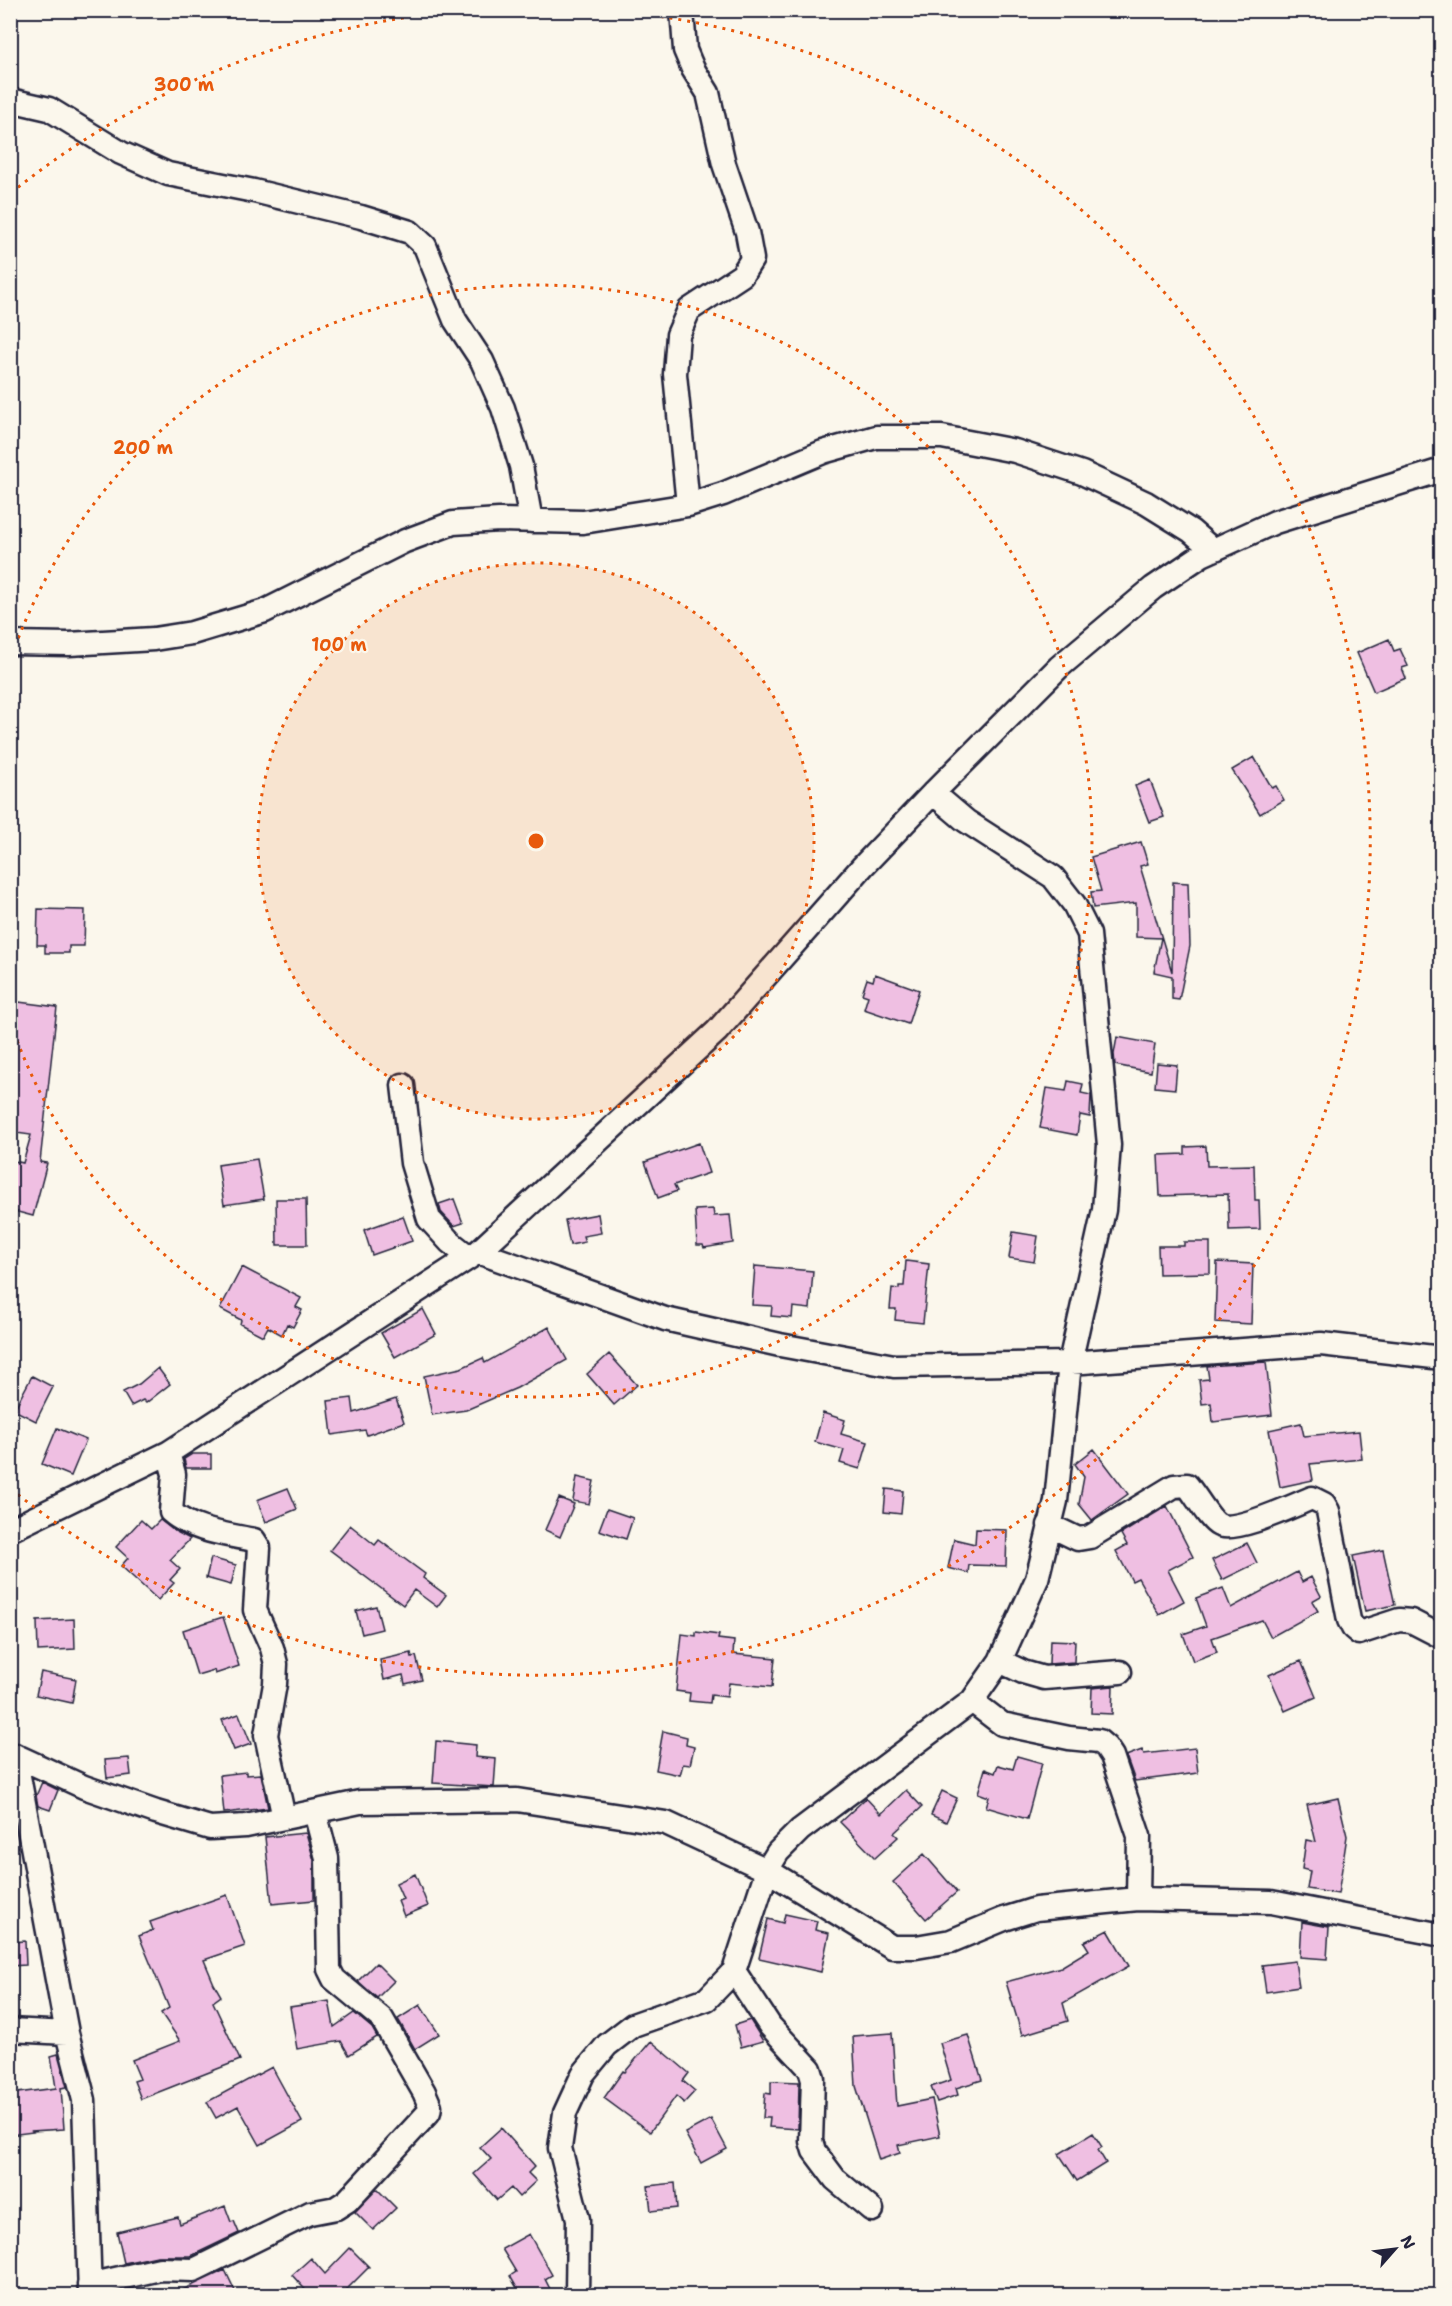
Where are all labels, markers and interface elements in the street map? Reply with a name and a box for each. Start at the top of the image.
text: 300 m [154,73,215,97]
text: 200 m [113,436,174,460]
text: 100 m [311,633,367,657]
centre of rings [526,831,546,851]
north arrow [1365,2219,1425,2279]
text: N [1396,2232,1420,2253]

